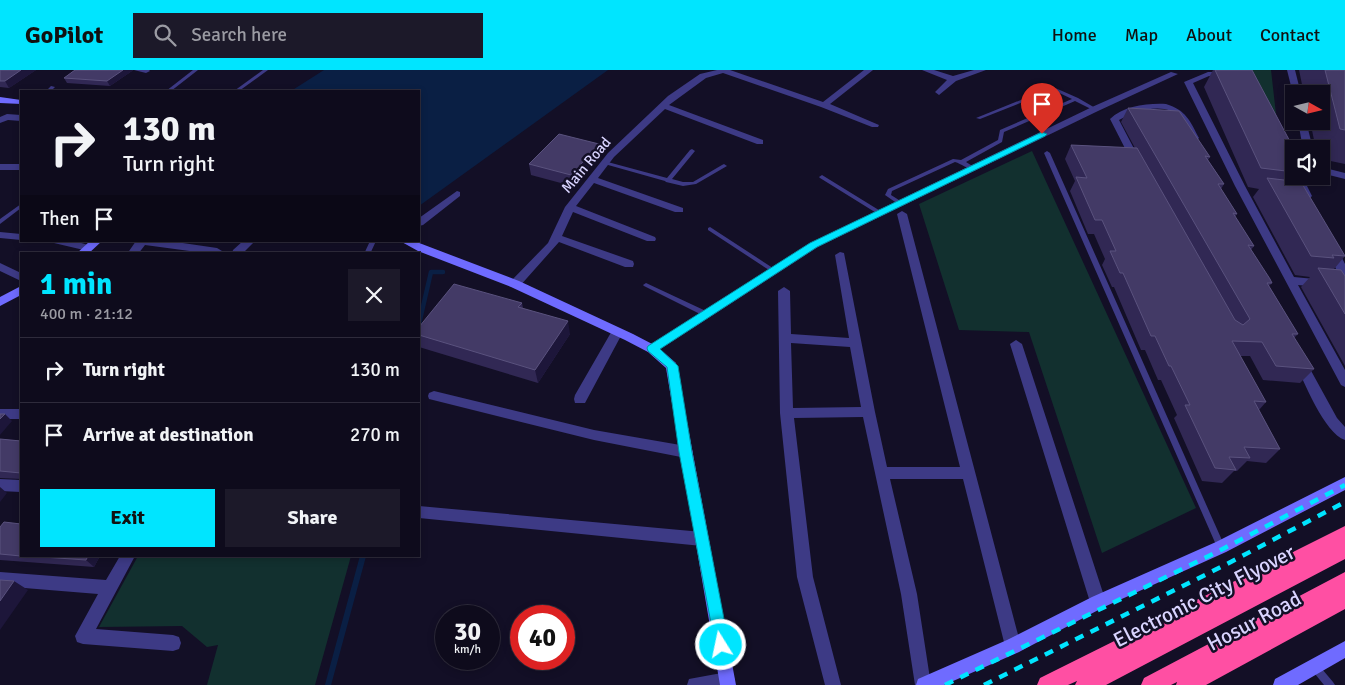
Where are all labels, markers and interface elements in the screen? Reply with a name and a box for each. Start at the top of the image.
search box [133,13,483,58]
text: GoPilot [25,20,103,50]
icon: search [151,21,179,49]
text: Search here [191,23,287,47]
text: Home [1052,24,1097,46]
text: Map [1125,24,1158,46]
text: About [1186,24,1232,46]
text: Contact [1260,24,1320,46]
pin [1021,83,1063,134]
north arrow [1285,85,1330,130]
map controls [1285,85,1330,185]
icon: arrive [1028,90,1056,118]
text: 130 m [123,107,216,150]
icon: right [40,110,105,175]
street label: Main Road [557,133,615,197]
button: sound [1285,140,1330,185]
text: Turn right [123,150,215,177]
icon: arrive [90,205,118,233]
text: Then [40,207,80,231]
text: 1 min [40,266,112,303]
button: close [348,269,400,321]
text: 400 m · 21:12 [40,304,133,324]
icon: right [40,356,68,384]
text: Turn right [83,358,165,382]
text: 130 m [350,358,400,382]
icon: arrive [40,421,68,449]
text: Arrive at destination [83,423,254,447]
text: 270 m [350,423,400,447]
button: Exit [40,489,215,547]
button: Share [225,489,400,547]
street label: Electronic City Flyover [1109,539,1299,653]
street label: Hosur Road [1202,585,1306,657]
speed limit sign: 40 [510,605,575,670]
text: 30 [454,616,481,647]
position arrow [694,618,746,670]
text: km/h [454,642,481,657]

